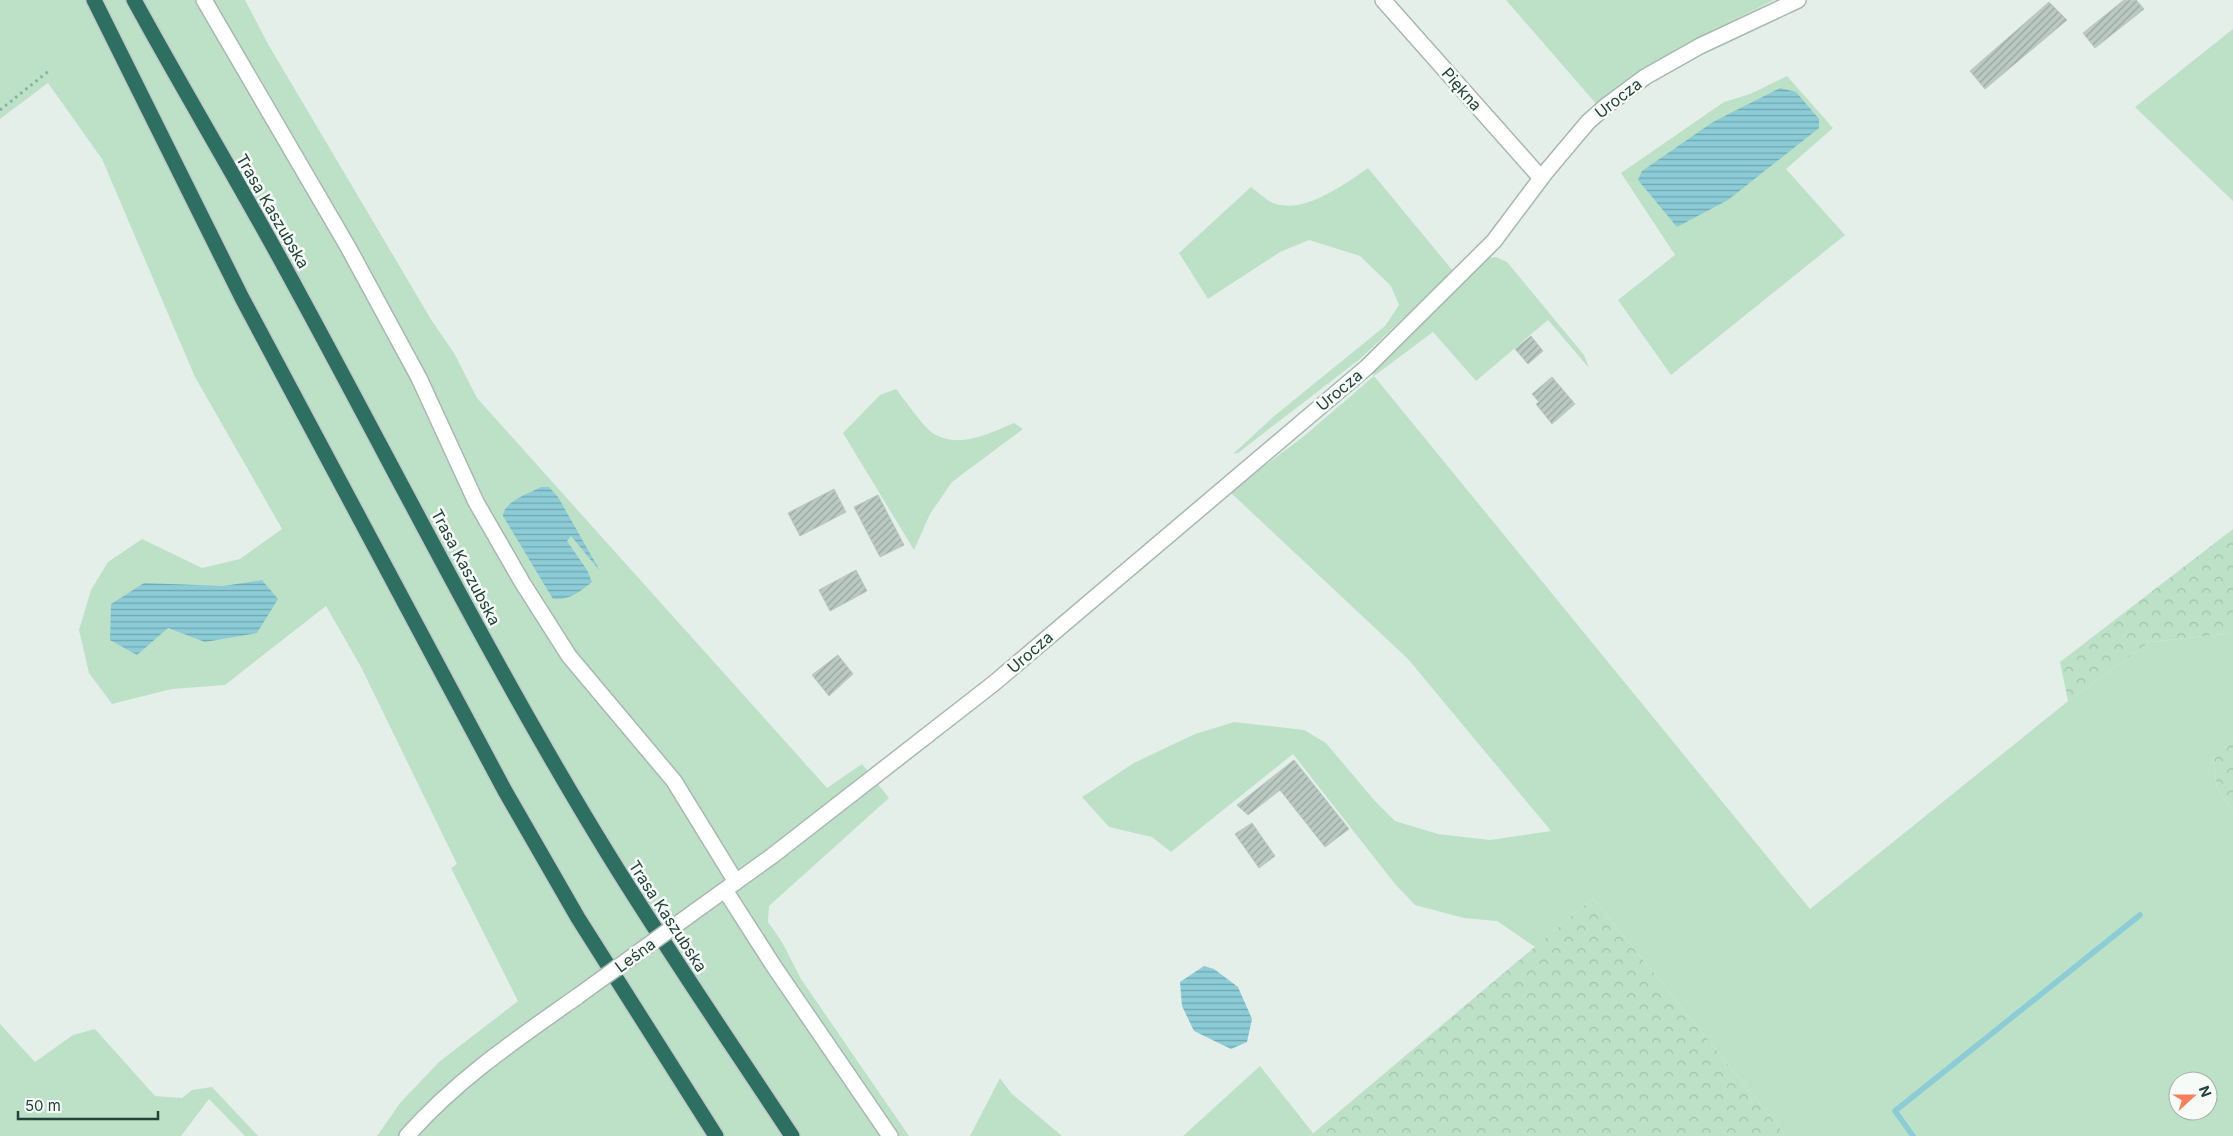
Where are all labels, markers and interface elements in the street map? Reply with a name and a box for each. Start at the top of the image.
street label: Piękna [1438,63,1486,115]
street label: Urocza [1591,74,1645,122]
street label: Trasa Kaszubska [232,150,314,272]
street label: Urocza [1312,365,1366,415]
street label: Trasa Kaszubska [427,505,505,629]
street label: Urocza [1003,627,1057,677]
street label: Trasa Kaszubska [625,857,711,975]
street label: Leśna [611,934,659,976]
north arrow [2168,1071,2218,1121]
text: N [2196,1083,2215,1099]
scale bar [18,1088,158,1120]
text: 50 m [25,1096,61,1115]

